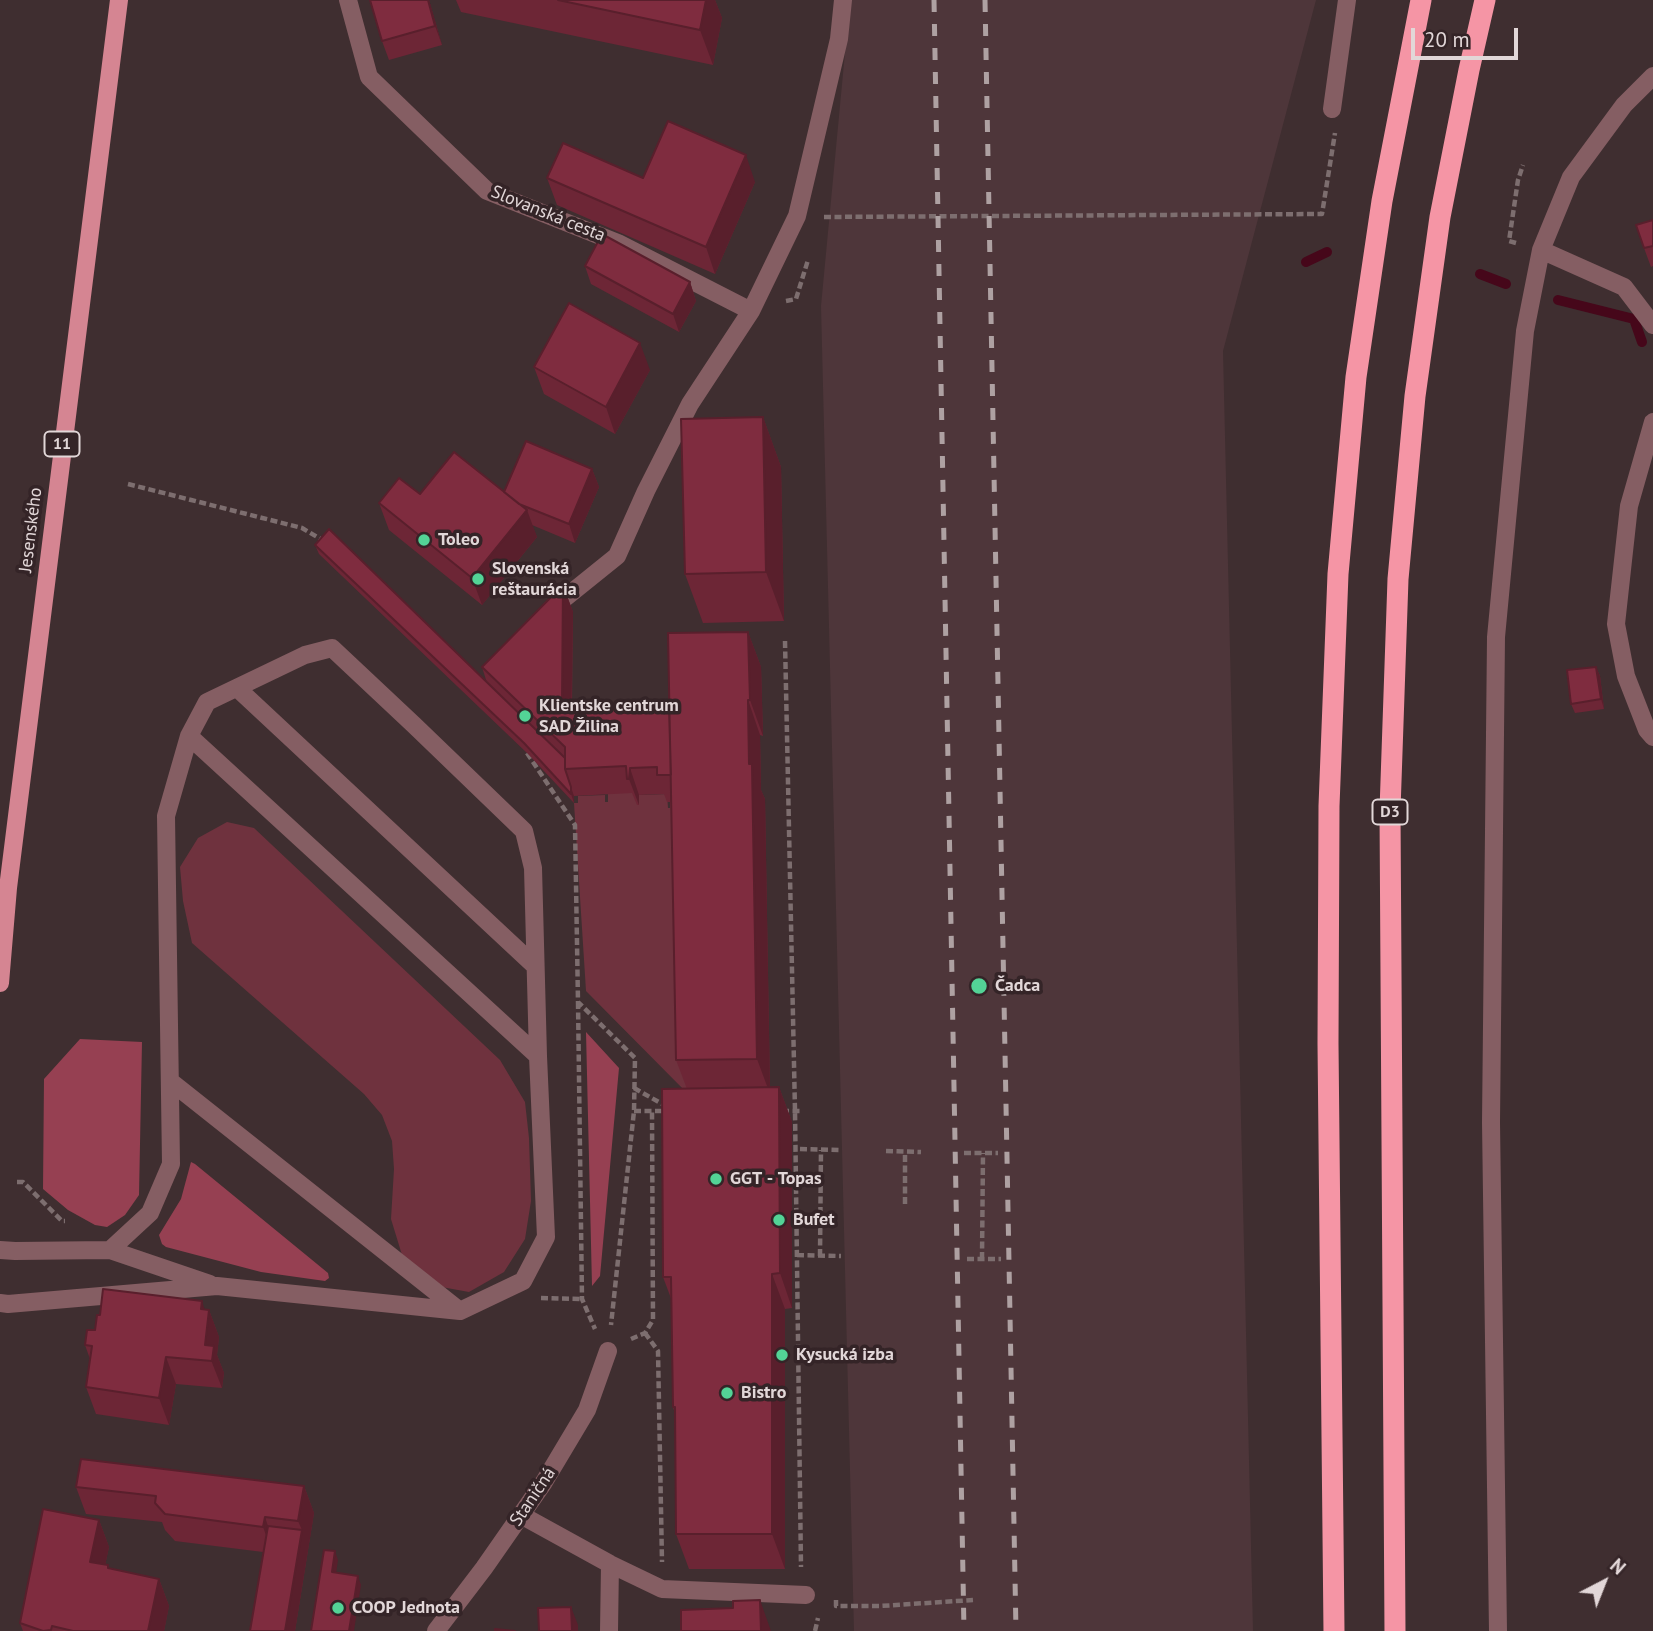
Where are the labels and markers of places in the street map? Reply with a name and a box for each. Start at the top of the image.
place label: Toleo [438,529,480,551]
marker: Toleo [416,532,432,548]
place label: Slovenská reštaurácia [492,558,577,600]
marker: Slovenská reštaurácia [470,571,486,587]
place label: Klientske centrum SAD Žilina [539,695,679,738]
marker: Klientske centrum SAD Žilina [517,708,533,724]
place label: Čadca [995,975,1040,997]
marker: Čadca [969,976,989,996]
place label: GGT - Topas [730,1168,822,1190]
marker: GGT - Topas [708,1171,724,1187]
place label: Bufet [793,1209,834,1231]
marker: Bufet [771,1212,787,1228]
place label: Kysucká izba [796,1344,894,1366]
marker: Kysucká izba [774,1347,790,1363]
place label: Bistro [741,1382,786,1404]
marker: Bistro [719,1385,735,1401]
place label: COOP Jednota [352,1597,460,1619]
marker: COOP Jednota [330,1600,346,1616]

